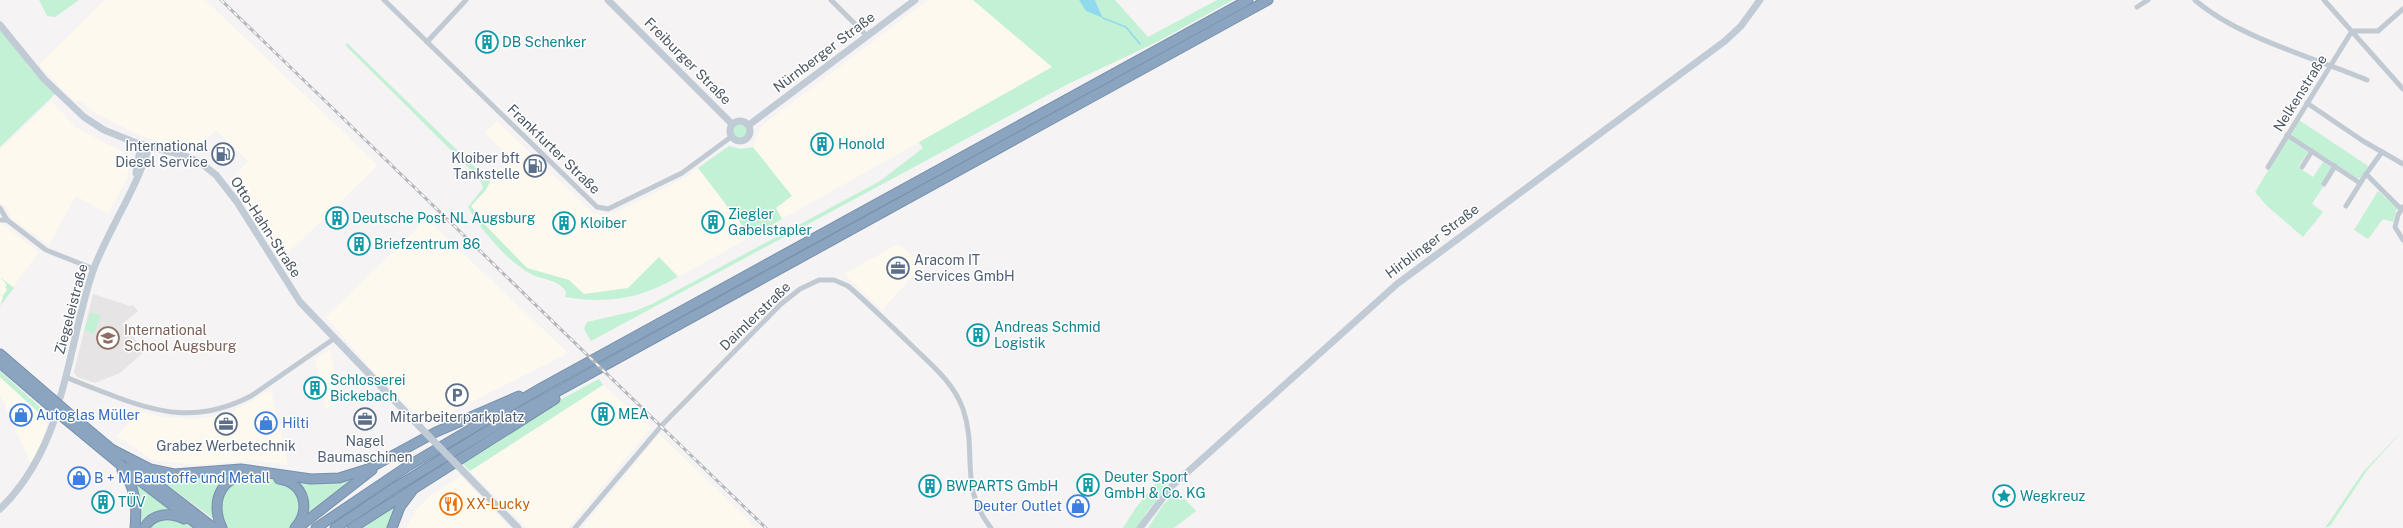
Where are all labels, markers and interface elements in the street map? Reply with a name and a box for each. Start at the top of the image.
street label: Nürnberger Straße [770,9,878,95]
street label: Freiburger Straße [641,14,735,108]
building icon: DB Schenker [474,29,500,55]
place label: DB Schenker [502,34,586,50]
street label: Nelkenstraße [2270,52,2330,134]
street label: Frankfurter Straße [505,101,604,197]
building icon: Honold [809,131,835,157]
place label: Honold [838,136,885,152]
place label: International Diesel Service [115,138,208,170]
fuel station icon: International Diesel Service [210,141,236,167]
place label: Kloiber bft Tankstelle [451,150,520,182]
fuel station icon: Kloiber bft Tankstelle [522,153,548,179]
street label: Otto-Hahn-Straße [227,174,305,280]
street label: Hirblinger Straße [1382,201,1482,281]
building icon: Deutsche Post NL Augsburg [324,205,350,231]
place label: Ziegler Gabelstapler [728,206,812,238]
building icon: Ziegler Gabelstapler [700,209,726,235]
place label: Deutsche Post NL Augsburg [352,210,536,226]
building icon: Kloiber [551,210,577,236]
place label: Kloiber [580,215,627,231]
building icon: Briefzentrum 86 [346,231,372,257]
place label: Briefzentrum 86 [374,236,480,252]
place label: Aracom IT Services GmbH [914,252,1015,284]
office icon: Aracom IT Services GmbH [885,255,911,281]
street label: Ziegeleistraße [51,262,91,356]
street label: Daimlerstraße [716,278,794,354]
place label: Andreas Schmid Logistik [994,319,1101,351]
place label: International School Augsburg [124,322,237,354]
building icon: Andreas Schmid Logistik [965,322,991,348]
school or university icon: International School Augsburg [95,325,121,351]
place label: Schlosserei Bickebach [330,372,406,404]
building icon: Schlosserei Bickebach [302,375,328,401]
parking icon: Mitarbeiterparkplatz [444,382,470,408]
building icon: MEA [590,401,616,427]
shop icon: Autoglas Müller [8,402,34,428]
office icon: Nagel Baumaschinen [352,406,378,432]
place label: MEA [618,406,649,422]
place label: Autoglas Müller [36,407,140,423]
place label: Mitarbeiterparkplatz [390,409,524,425]
shop icon: Hilti [253,410,279,436]
office icon: Grabez Werbetechnik [213,411,239,437]
place label: Hilti [282,415,309,431]
place label: Nagel Baumaschinen [317,433,413,465]
place label: Grabez Werbetechnik [156,438,296,454]
shop icon: B + M Baustoffe und Metall [66,465,92,491]
place label: Deuter Sport GmbH & Co. KG [1104,469,1206,501]
place label: B + M Baustoffe und Metall [94,470,270,486]
building icon: Deuter Sport GmbH & Co. KG [1075,472,1101,498]
building icon: BWPARTS GmbH [917,473,943,499]
place label: BWPARTS GmbH [946,478,1058,494]
place icon: Wegkreuz [1991,483,2017,509]
place label: Wegkreuz [2020,488,2086,504]
building icon: TÜV [90,489,116,515]
restaurant icon: XX-Lucky [438,491,464,517]
place label: TÜV [118,492,146,510]
shop icon: Deuter Outlet [1065,493,1091,519]
place label: XX-Lucky [466,496,530,512]
place label: Deuter Outlet [973,498,1062,514]

